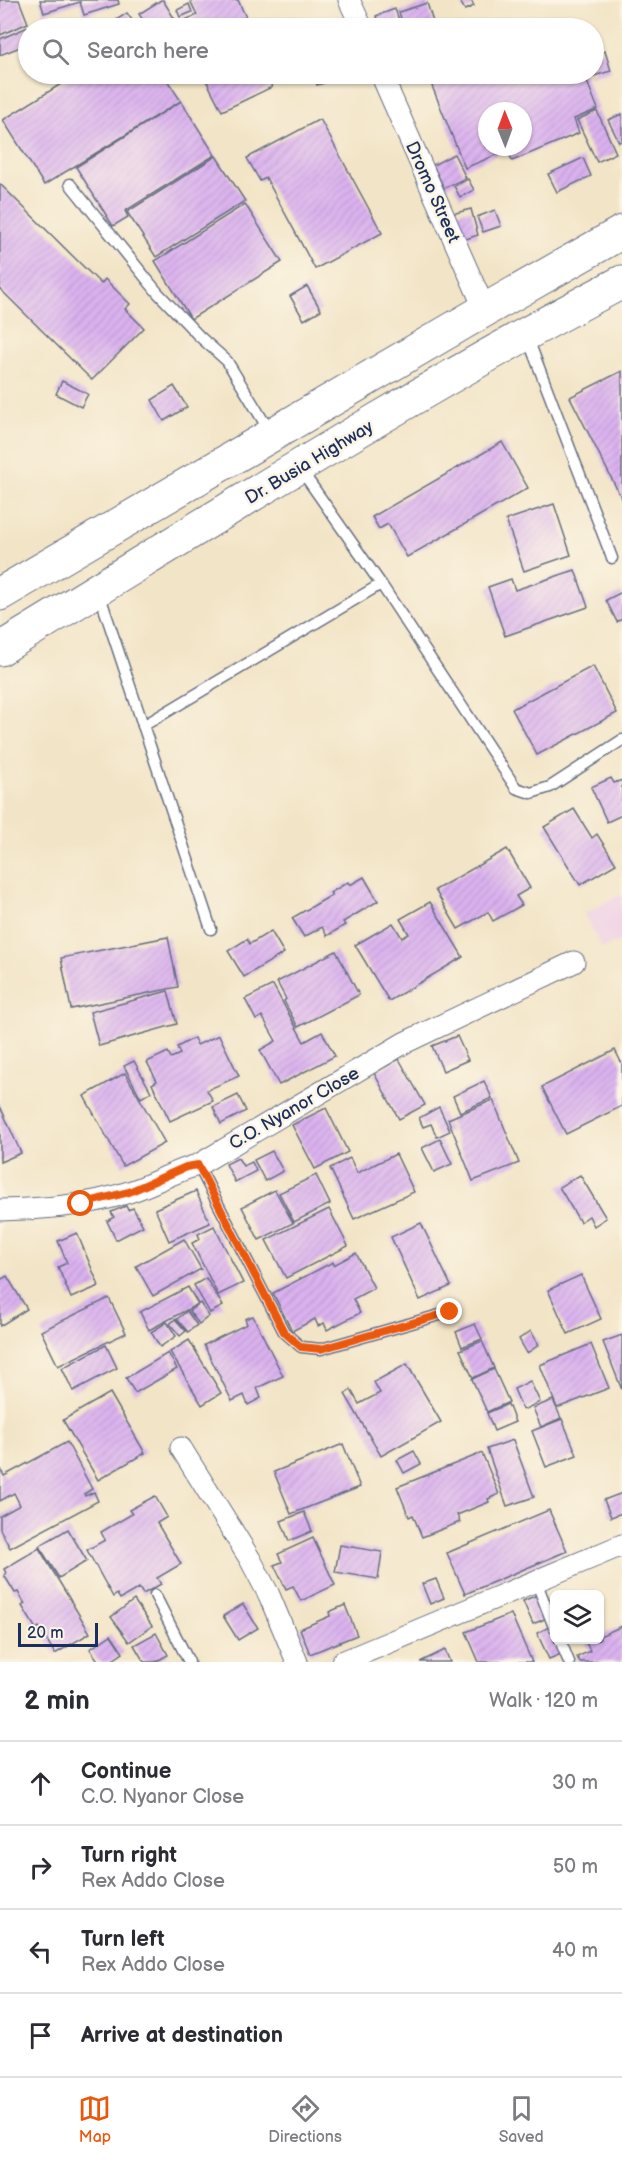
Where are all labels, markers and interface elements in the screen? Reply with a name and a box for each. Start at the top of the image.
search box [18,18,604,84]
icon: search [39,35,72,68]
text: Search here [87,38,209,65]
north arrow [478,102,532,156]
street label: Dromo Street [401,138,464,246]
street label: Dr. Busia Highway [242,416,378,509]
street label: C.O. Nyanor Close [225,1062,363,1154]
route start [67,1190,93,1216]
route end [436,1298,462,1324]
map controls [550,1590,604,1644]
button: layers [550,1590,604,1644]
scale bar [18,1620,98,1648]
text: 20 m [27,1624,63,1643]
text: 2 min [24,1686,90,1717]
text: Walk · 120 m [489,1689,598,1713]
text: Continue [81,1758,171,1785]
icon: ahead [24,1767,57,1800]
text: 30 m [552,1771,598,1795]
text: C.O. Nyanor Close [81,1785,244,1809]
text: Turn right [81,1842,177,1869]
icon: right [24,1851,57,1884]
text: 50 m [553,1855,598,1879]
text: Rex Addo Close [81,1869,225,1893]
text: Turn left [81,1926,165,1953]
icon: left [24,1935,57,1968]
text: 40 m [552,1939,598,1963]
text: Rex Addo Close [81,1953,225,1977]
icon: arrive [24,2019,57,2052]
text: Arrive at destination [81,2022,283,2049]
tab: Map [78,2092,111,2147]
tab: Directions [268,2092,342,2147]
tab: Saved [499,2092,544,2147]

